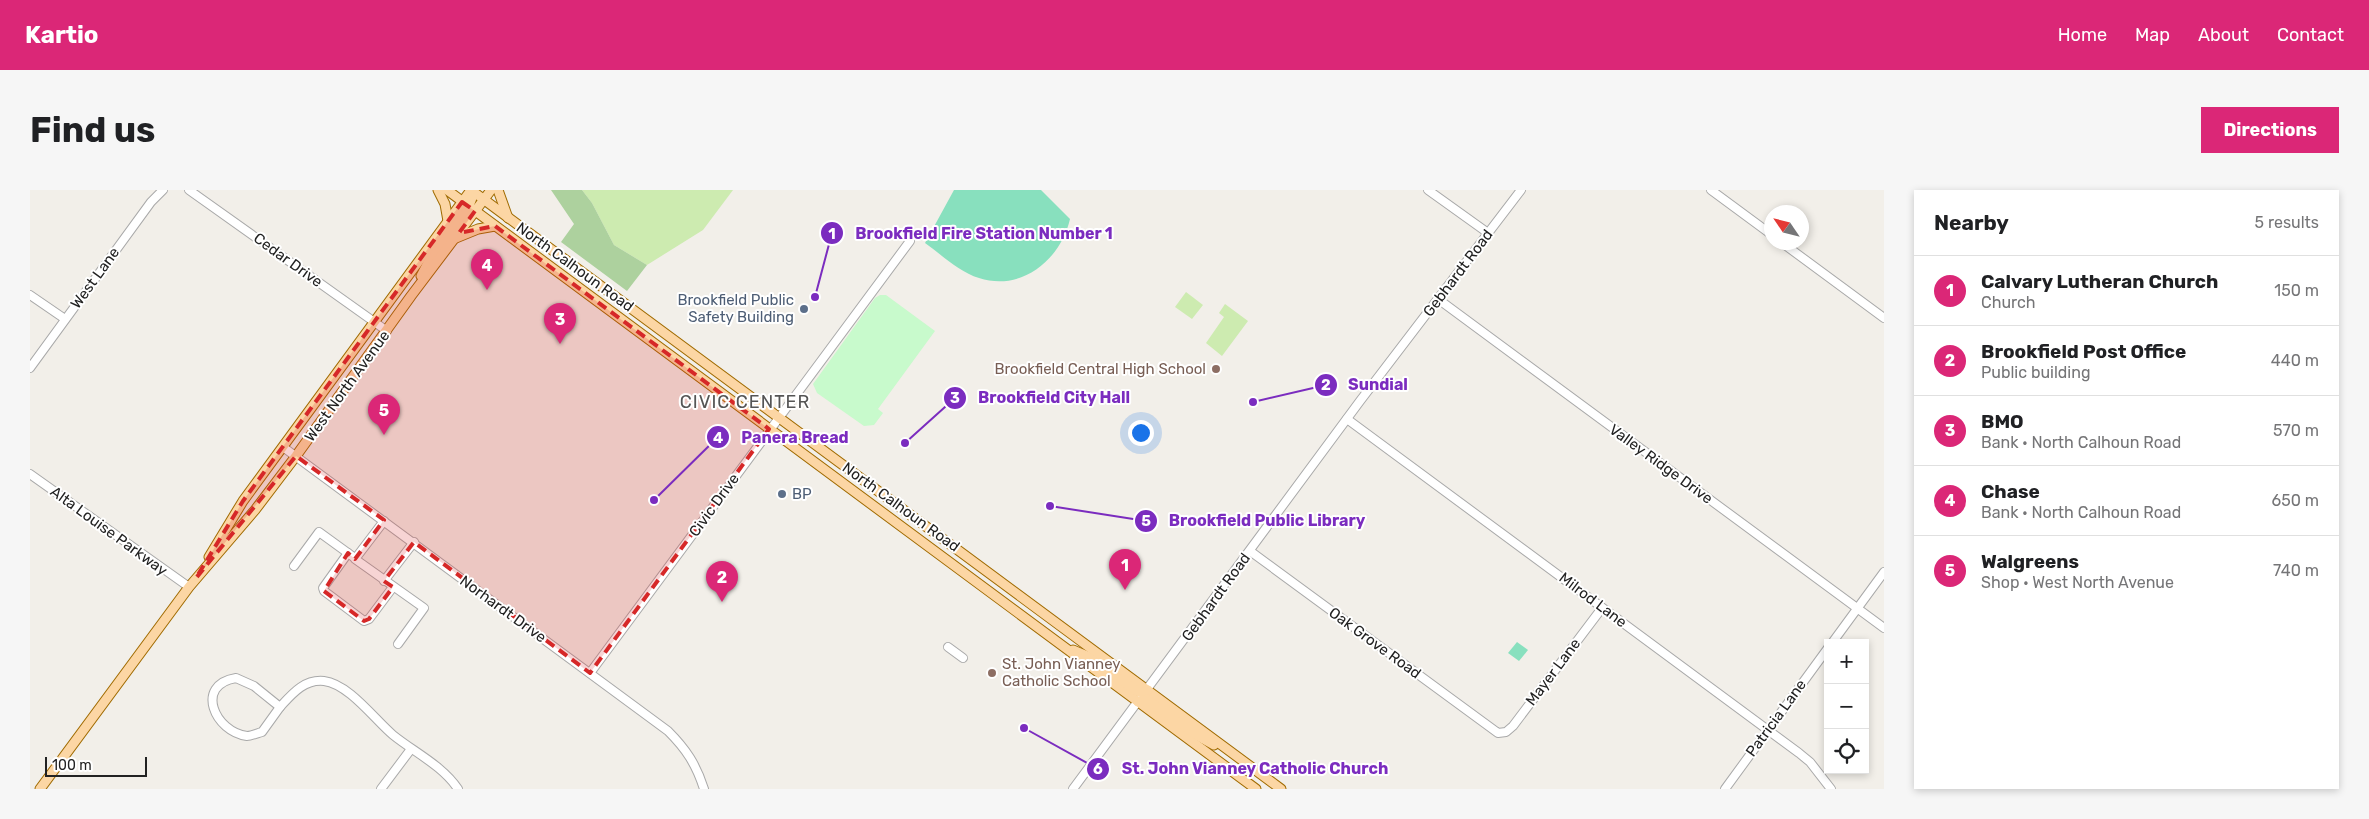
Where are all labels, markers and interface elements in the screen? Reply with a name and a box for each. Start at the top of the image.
text: Kartio [25,21,99,49]
text: Home [2058,24,2107,46]
text: Map [2135,24,2170,46]
text: About [2198,24,2249,46]
text: Contact [2277,24,2344,46]
button: Directions [2201,107,2339,153]
text: Find us [30,109,155,151]
north arrow [1764,205,1809,250]
text: Nearby [1934,210,2009,235]
text: 5 results [2255,213,2319,232]
street label: North Calhoun Road [513,218,637,316]
callout: Brookfield Fire Station Number 1 [820,218,1123,249]
text: Brookfield Fire Station Number 1 [855,224,1113,243]
text: 1 [828,225,836,243]
street label: Gebhardt Road [1419,226,1497,320]
street label: Cedar Drive [250,229,326,291]
street label: West Lane [67,244,123,312]
pin: 4 [471,249,503,290]
text: Calvary Lutheran Church [1981,270,2218,293]
text: 1 [1946,281,1954,300]
text: 150 m [2274,281,2319,300]
place label: Brookfield Public Safety Building [677,291,794,326]
text: Church [1981,293,2036,312]
pin: 3 [544,303,576,344]
marker: Brookfield Public Safety Building [798,303,810,315]
street label: West North Avenue [301,327,393,445]
text: Brookfield Post Office [1981,340,2186,363]
text: 2 [1945,351,1955,370]
text: 440 m [2271,351,2319,370]
place label: Brookfield Central High School [994,360,1206,378]
marker: Brookfield Central High School [1210,363,1222,375]
text: Public building [1981,363,2091,382]
callout: Sundial [1313,369,1418,400]
text: Sundial [1348,375,1408,394]
text: 2 [1321,376,1331,394]
callout: Brookfield City Hall [943,382,1141,413]
text: Brookfield City Hall [978,388,1130,407]
text: 3 [950,389,960,407]
district label: CIVIC CENTER [680,391,810,413]
pin: 5 [368,394,400,435]
text: BMO [1981,410,2024,433]
your location [1128,420,1154,446]
street label: Valley Ridge Drive [1606,420,1716,508]
text: 3 [1945,421,1955,440]
text: 570 m [2273,421,2319,440]
callout: Panera Bread [706,422,858,453]
text: Panera Bread [741,428,849,447]
text: 4 [713,429,723,447]
text: Bank · North Calhoun Road [1981,433,2181,452]
street label: North Calhoun Road [839,458,963,556]
street label: Civic Drive [685,470,743,540]
text: Chase [1981,480,2040,503]
street label: Alta Louise Parkway [47,483,171,579]
place label: BP [792,485,812,503]
marker: BP [776,488,788,500]
text: 4 [1945,491,1955,510]
text: 650 m [2272,491,2319,510]
text: Bank · North Calhoun Road [1981,503,2181,522]
callout: Brookfield Public Library [1134,505,1375,536]
text: Brookfield Public Library [1169,511,1366,530]
text: 5 [1141,512,1151,530]
pin: 1 [1109,549,1141,590]
street label: Gebhardt Road [1178,549,1254,645]
text: Walgreens [1981,550,2079,573]
pin: 2 [706,561,738,602]
text: 5 [1945,561,1955,580]
text: 740 m [2273,561,2319,580]
street label: Milrod Lane [1556,569,1630,631]
street label: Norhardt Drive [456,572,550,646]
text: Shop · West North Avenue [1981,573,2174,592]
street label: Oak Grove Road [1325,604,1425,682]
street label: Mayer Lane [1522,635,1584,709]
map controls [1824,639,1869,774]
button: + [1824,639,1869,684]
place label: St. John Vianney Catholic School [1002,655,1121,690]
marker: St. John Vianney Catholic School [986,667,998,679]
street label: Patricia Lane [1742,676,1810,760]
button: − [1824,684,1869,729]
button: locate [1824,729,1869,774]
callout: St. John Vianney Catholic Church [1086,753,1398,784]
scale bar [45,754,148,777]
text: 100 m [52,757,92,774]
text: St. John Vianney Catholic Church [1122,759,1388,778]
text: 6 [1093,760,1103,778]

